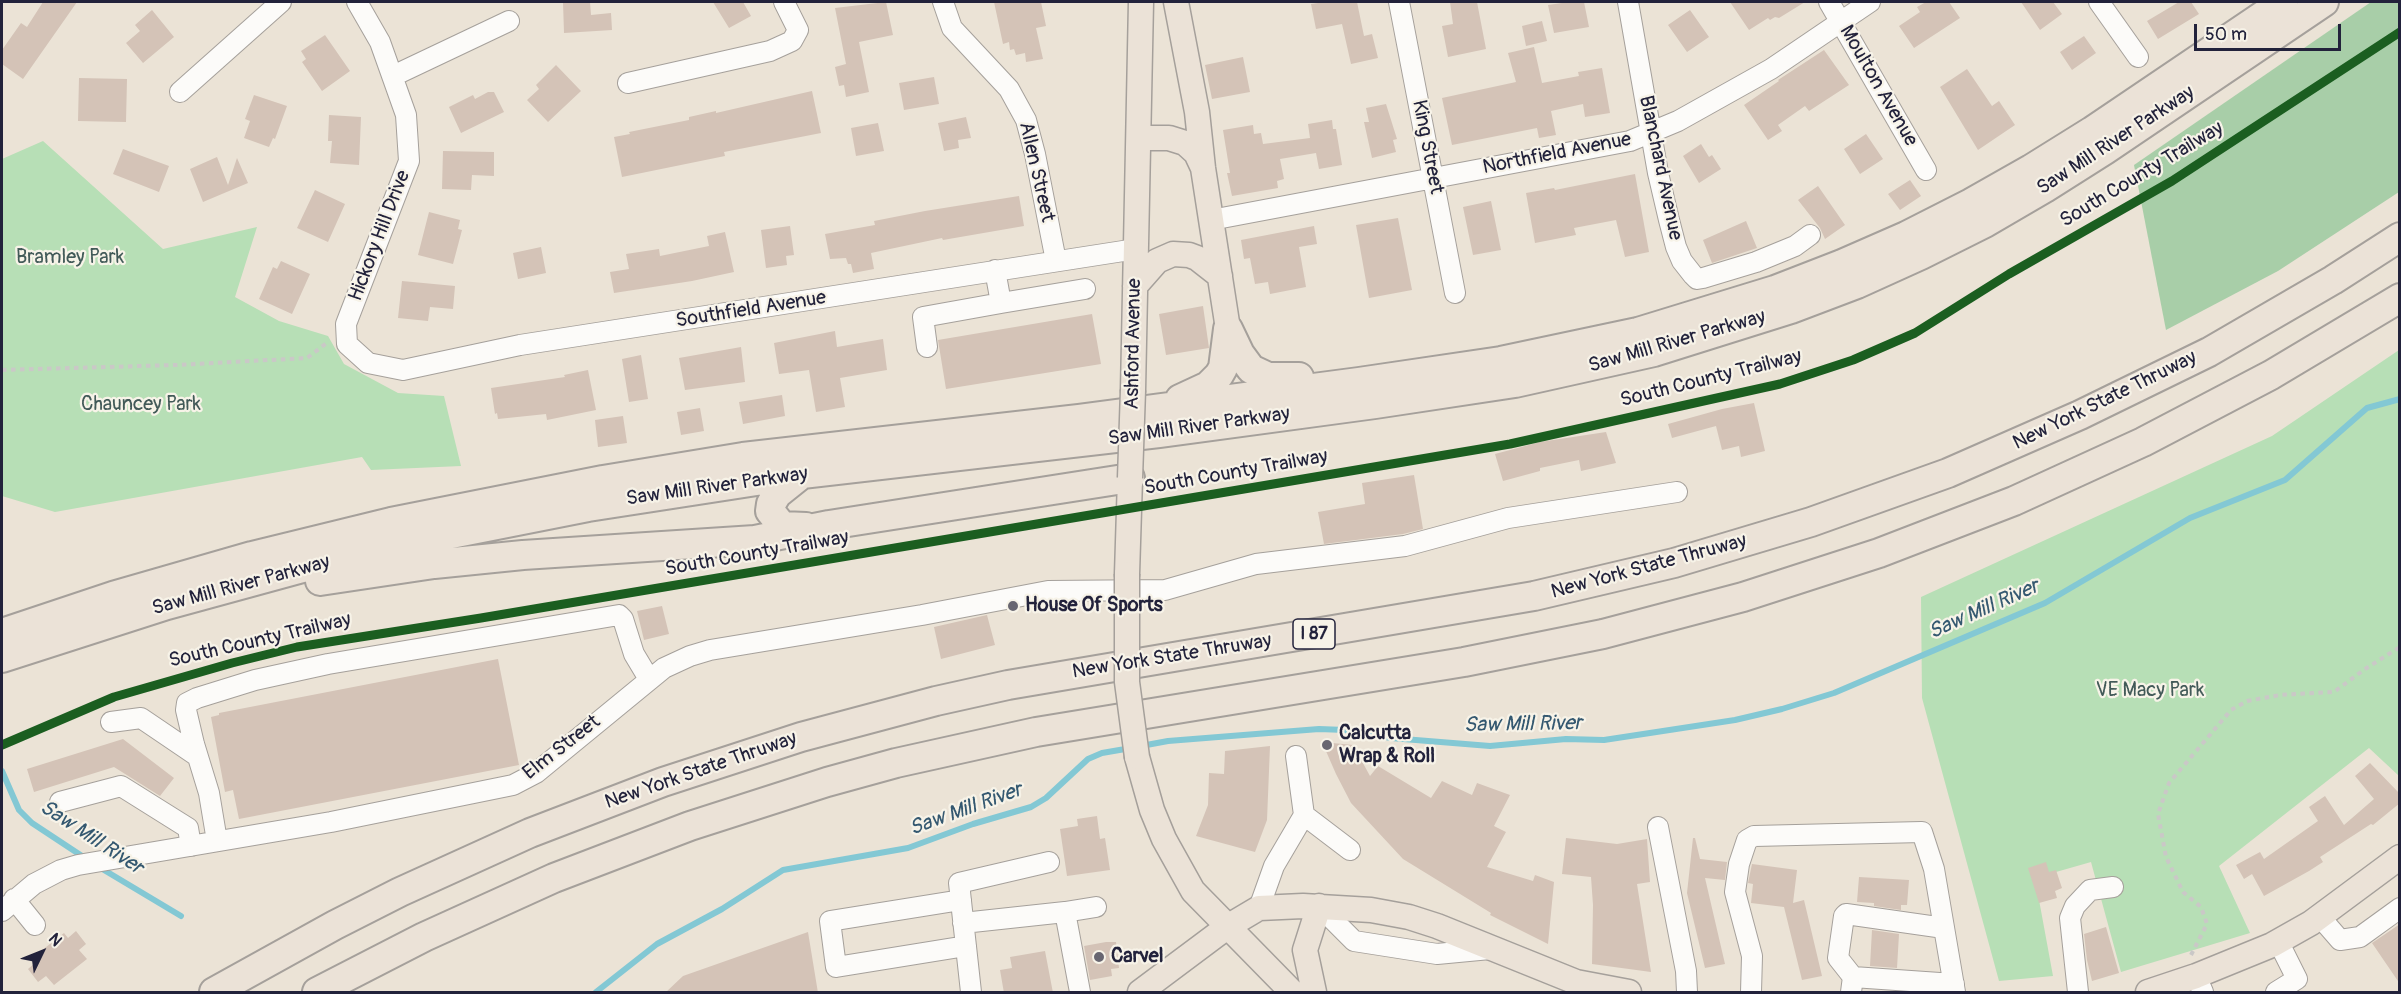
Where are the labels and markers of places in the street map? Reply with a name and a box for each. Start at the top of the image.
place label: House Of Sports [1025,594,1163,618]
marker: House Of Sports [1006,599,1020,613]
place label: Calcutta Wrap & Roll [1339,722,1435,769]
marker: Calcutta Wrap & Roll [1320,738,1334,752]
place label: Carvel [1111,945,1163,969]
marker: Carvel [1092,950,1106,964]

